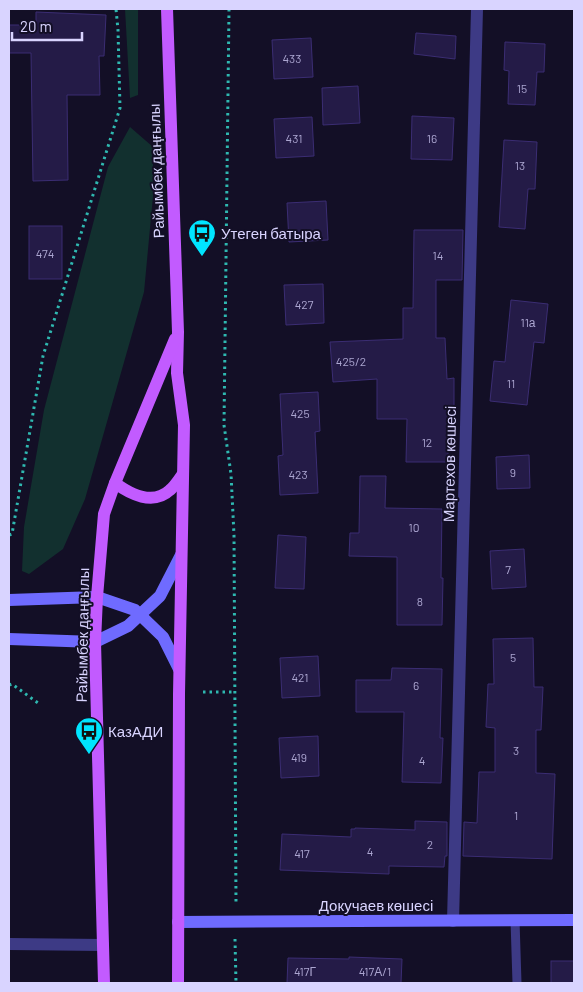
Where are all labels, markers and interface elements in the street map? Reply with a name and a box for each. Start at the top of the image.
scale bar [12,10,82,42]
text: 20 m [20,17,52,35]
house number: 433 [283,51,301,65]
house number: 15 [517,81,527,95]
street label: Райымбек даңғылы [145,103,167,239]
house number: 431 [286,131,302,145]
house number: 16 [427,131,437,145]
house number: 13 [515,158,525,172]
bus stop icon: Утеген батыра [187,218,217,257]
place label: Утеген батыра [221,224,322,242]
house number: 474 [36,246,54,260]
house number: 14 [433,248,443,262]
house number: 427 [295,297,314,311]
house number: 11а [520,315,536,329]
house number: 425/2 [336,354,366,368]
house number: 11 [507,376,515,390]
house number: 425 [290,406,310,420]
street label: Мартехов көшесі [439,406,459,522]
house number: 12 [422,435,432,449]
house number: 9 [510,465,516,479]
house number: 423 [288,467,308,481]
house number: 10 [409,520,419,534]
house number: 7 [505,562,511,576]
street label: Райымбек даңғылы [72,568,92,702]
house number: 8 [417,594,423,608]
house number: 5 [510,650,516,664]
house number: 421 [291,670,309,684]
house number: 6 [413,678,419,692]
bus stop icon: КазАДИ [74,716,104,755]
place label: КазАДИ [108,722,163,740]
house number: 3 [513,743,519,757]
house number: 419 [291,750,307,764]
house number: 4 [419,753,425,767]
house number: 1 [514,808,518,822]
house number: 2 [427,837,433,851]
house number: 4 [367,844,373,858]
house number: 417 [294,846,310,860]
street label: Докучаев көшесі [319,896,433,914]
house number: 417Г [294,964,316,978]
house number: 417А/1 [359,964,391,978]

